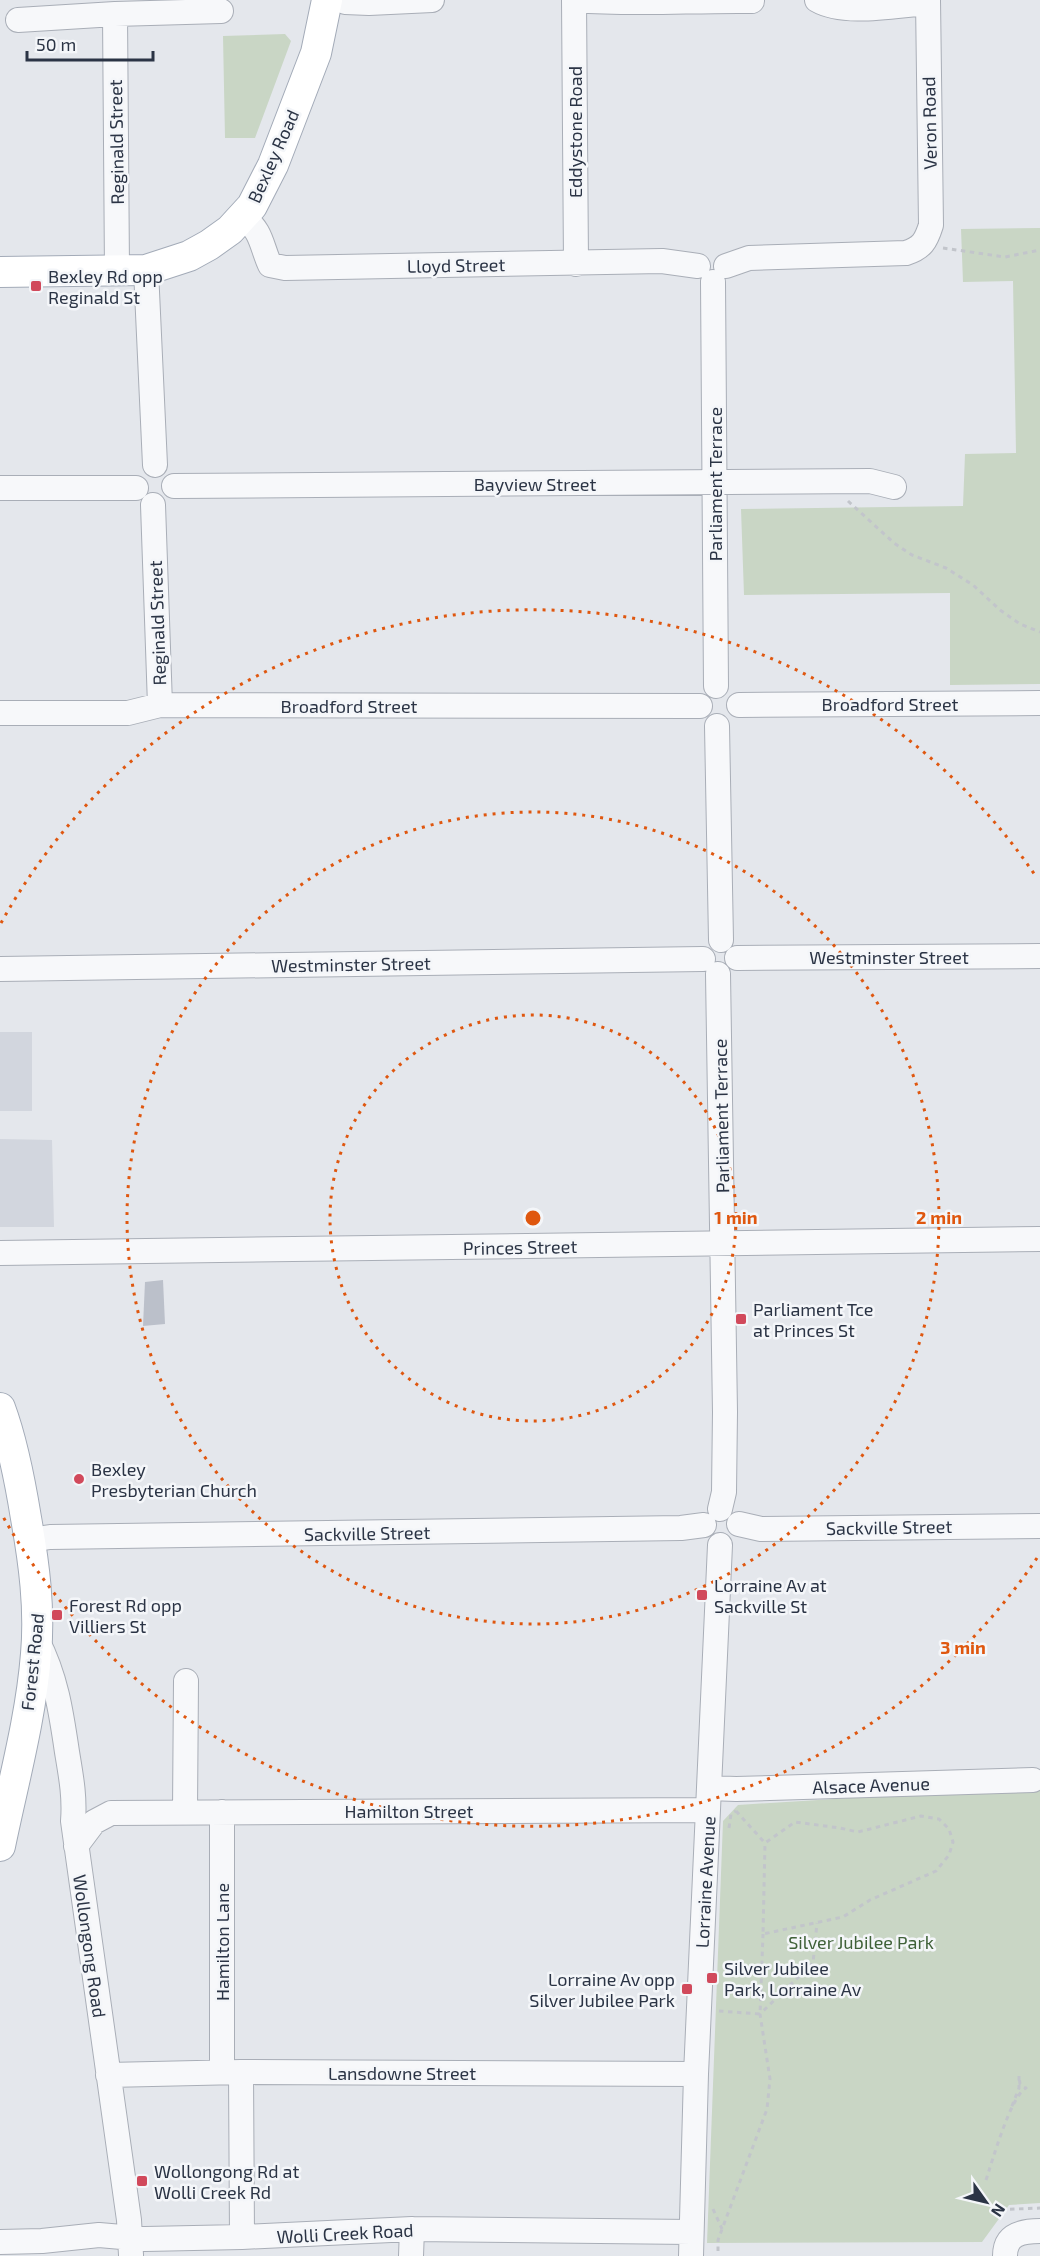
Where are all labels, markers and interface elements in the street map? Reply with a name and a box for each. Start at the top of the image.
scale bar [27,24,153,62]
text: 50 m [36,33,76,55]
street label: Eddystone Road [564,66,586,198]
street label: Veron Road [917,76,941,170]
street label: Reginald Street [104,79,128,205]
street label: Bexley Road [243,106,303,206]
street label: Lloyd Street [407,253,506,277]
place label: Bexley Rd opp Reginald St [48,265,163,308]
marker: Bexley Rd opp Reginald St [29,279,43,293]
street label: Parliament Terrace [704,407,726,561]
street label: Bayview Street [474,473,597,495]
street label: Reginald Street [144,560,170,686]
street label: Broadford Street [822,693,959,715]
street label: Broadford Street [281,695,418,717]
street label: Westminster Street [809,946,969,968]
street label: Westminster Street [271,952,431,976]
street label: Parliament Terrace [709,1039,733,1193]
text: 1 min [714,1206,758,1228]
text: 2 min [916,1206,962,1228]
centre of rings [523,1208,543,1228]
street label: Princes Street [463,1235,577,1259]
place label: Parliament Tce at Princes St [753,1298,873,1341]
marker: Parliament Tce at Princes St [734,1312,748,1326]
place label: Bexley Presbyterian Church [91,1458,257,1501]
marker: Bexley Presbyterian Church [72,1472,86,1486]
street label: Sackville Street [826,1515,952,1539]
street label: Sackville Street [304,1521,430,1545]
place label: Lorraine Av at Sackville St [714,1574,827,1617]
marker: Lorraine Av at Sackville St [695,1588,709,1602]
place label: Forest Rd opp Villiers St [69,1594,182,1637]
marker: Forest Rd opp Villiers St [50,1608,64,1622]
street label: Forest Road [16,1612,48,1712]
text: 3 min [940,1636,986,1658]
street label: Alsace Avenue [812,1772,930,1798]
street label: Hamilton Street [345,1800,474,1822]
street label: Lorraine Avenue [691,1815,719,1949]
street label: Wollongong Road [69,1873,111,2019]
street label: Hamilton Lane [211,1883,233,2001]
park label: Silver Jubilee Park [788,1931,934,1953]
place label: Silver Jubilee Park, Lorraine Av [724,1957,862,2000]
place label: Lorraine Av opp Silver Jubilee Park [529,1968,675,2011]
marker: Silver Jubilee Park, Lorraine Av [705,1971,719,1985]
marker: Lorraine Av opp Silver Jubilee Park [680,1982,694,1996]
street label: Lansdowne Street [328,2062,476,2084]
place label: Wollongong Rd at Wolli Creek Rd [154,2160,299,2203]
north arrow [956,2172,1016,2232]
marker: Wollongong Rd at Wolli Creek Rd [135,2174,149,2188]
text: N [988,2201,1010,2221]
street label: Wolli Creek Road [276,2218,414,2248]

